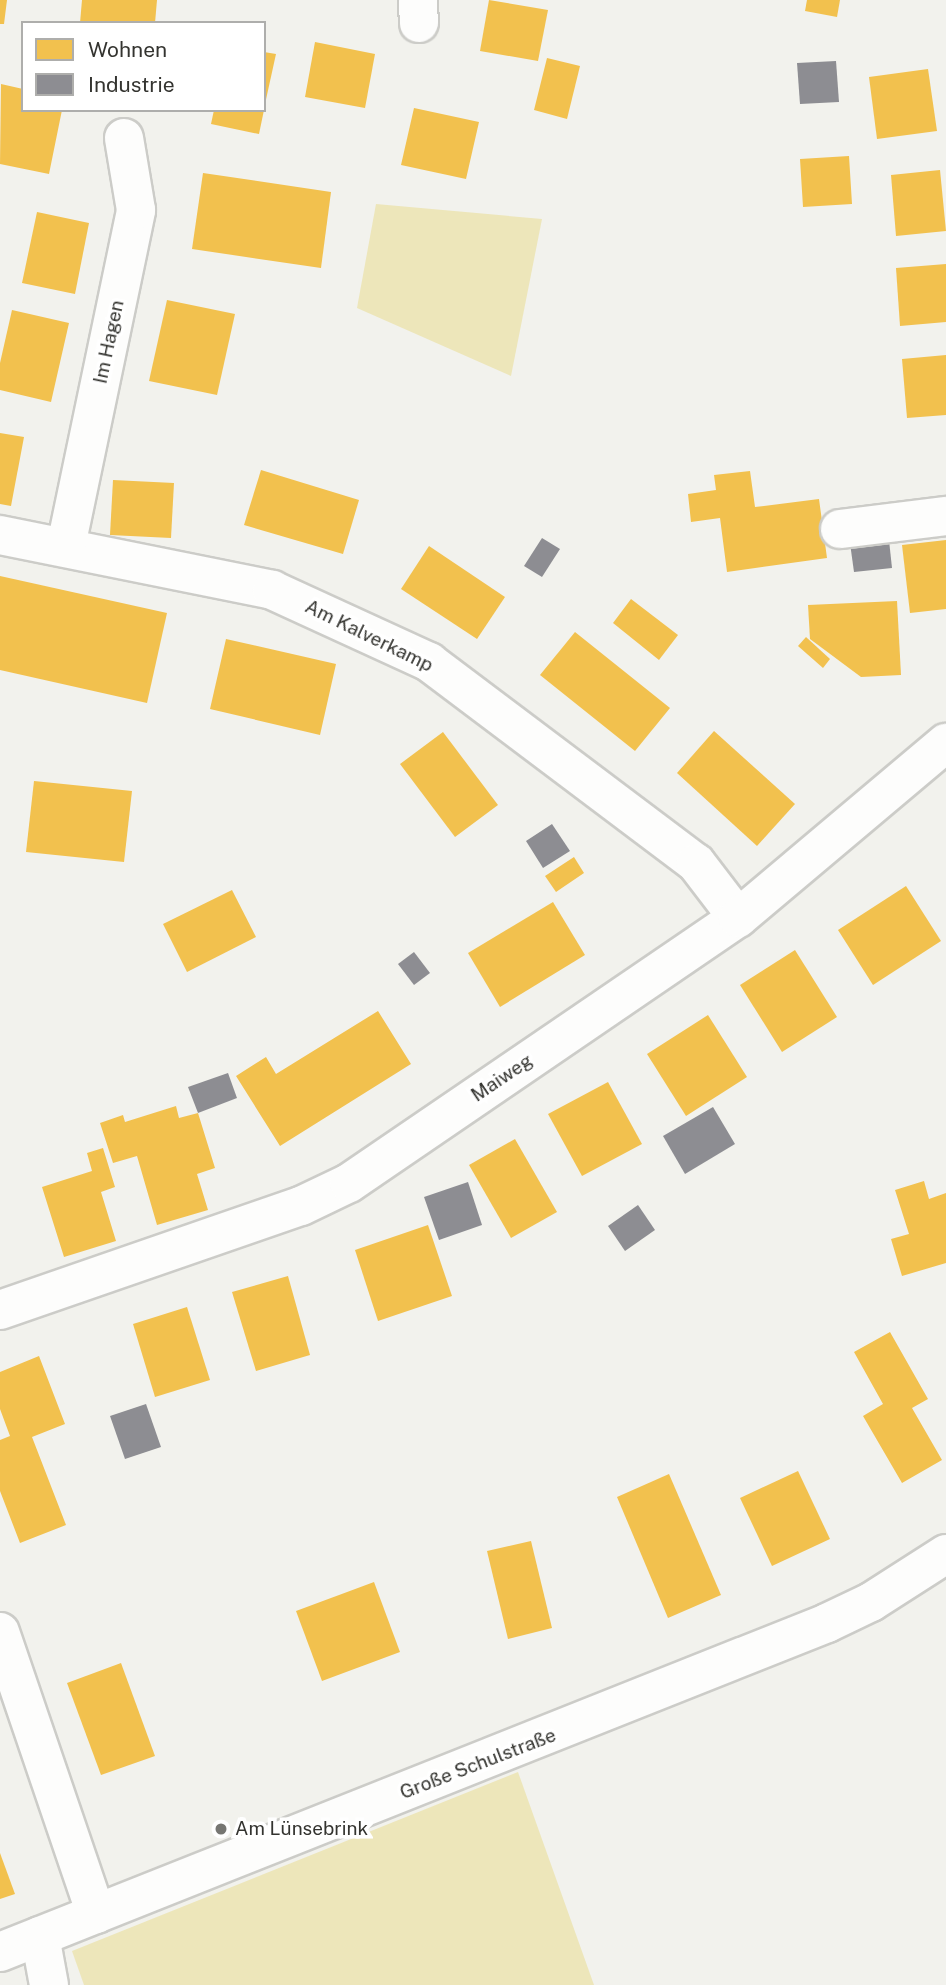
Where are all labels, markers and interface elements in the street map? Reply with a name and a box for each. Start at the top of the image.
legend [21,21,266,112]
text: Wohnen [88,37,167,62]
text: Industrie [88,72,175,97]
street label: Im Hagen [89,298,129,386]
street label: Am Kalverkamp [301,595,437,677]
street label: Maiweg [467,1049,537,1107]
street label: Große Schulstraße [397,1724,559,1804]
place label: Am Lünsebrink [235,1818,368,1840]
marker: Am Lünsebrink [213,1821,229,1837]

